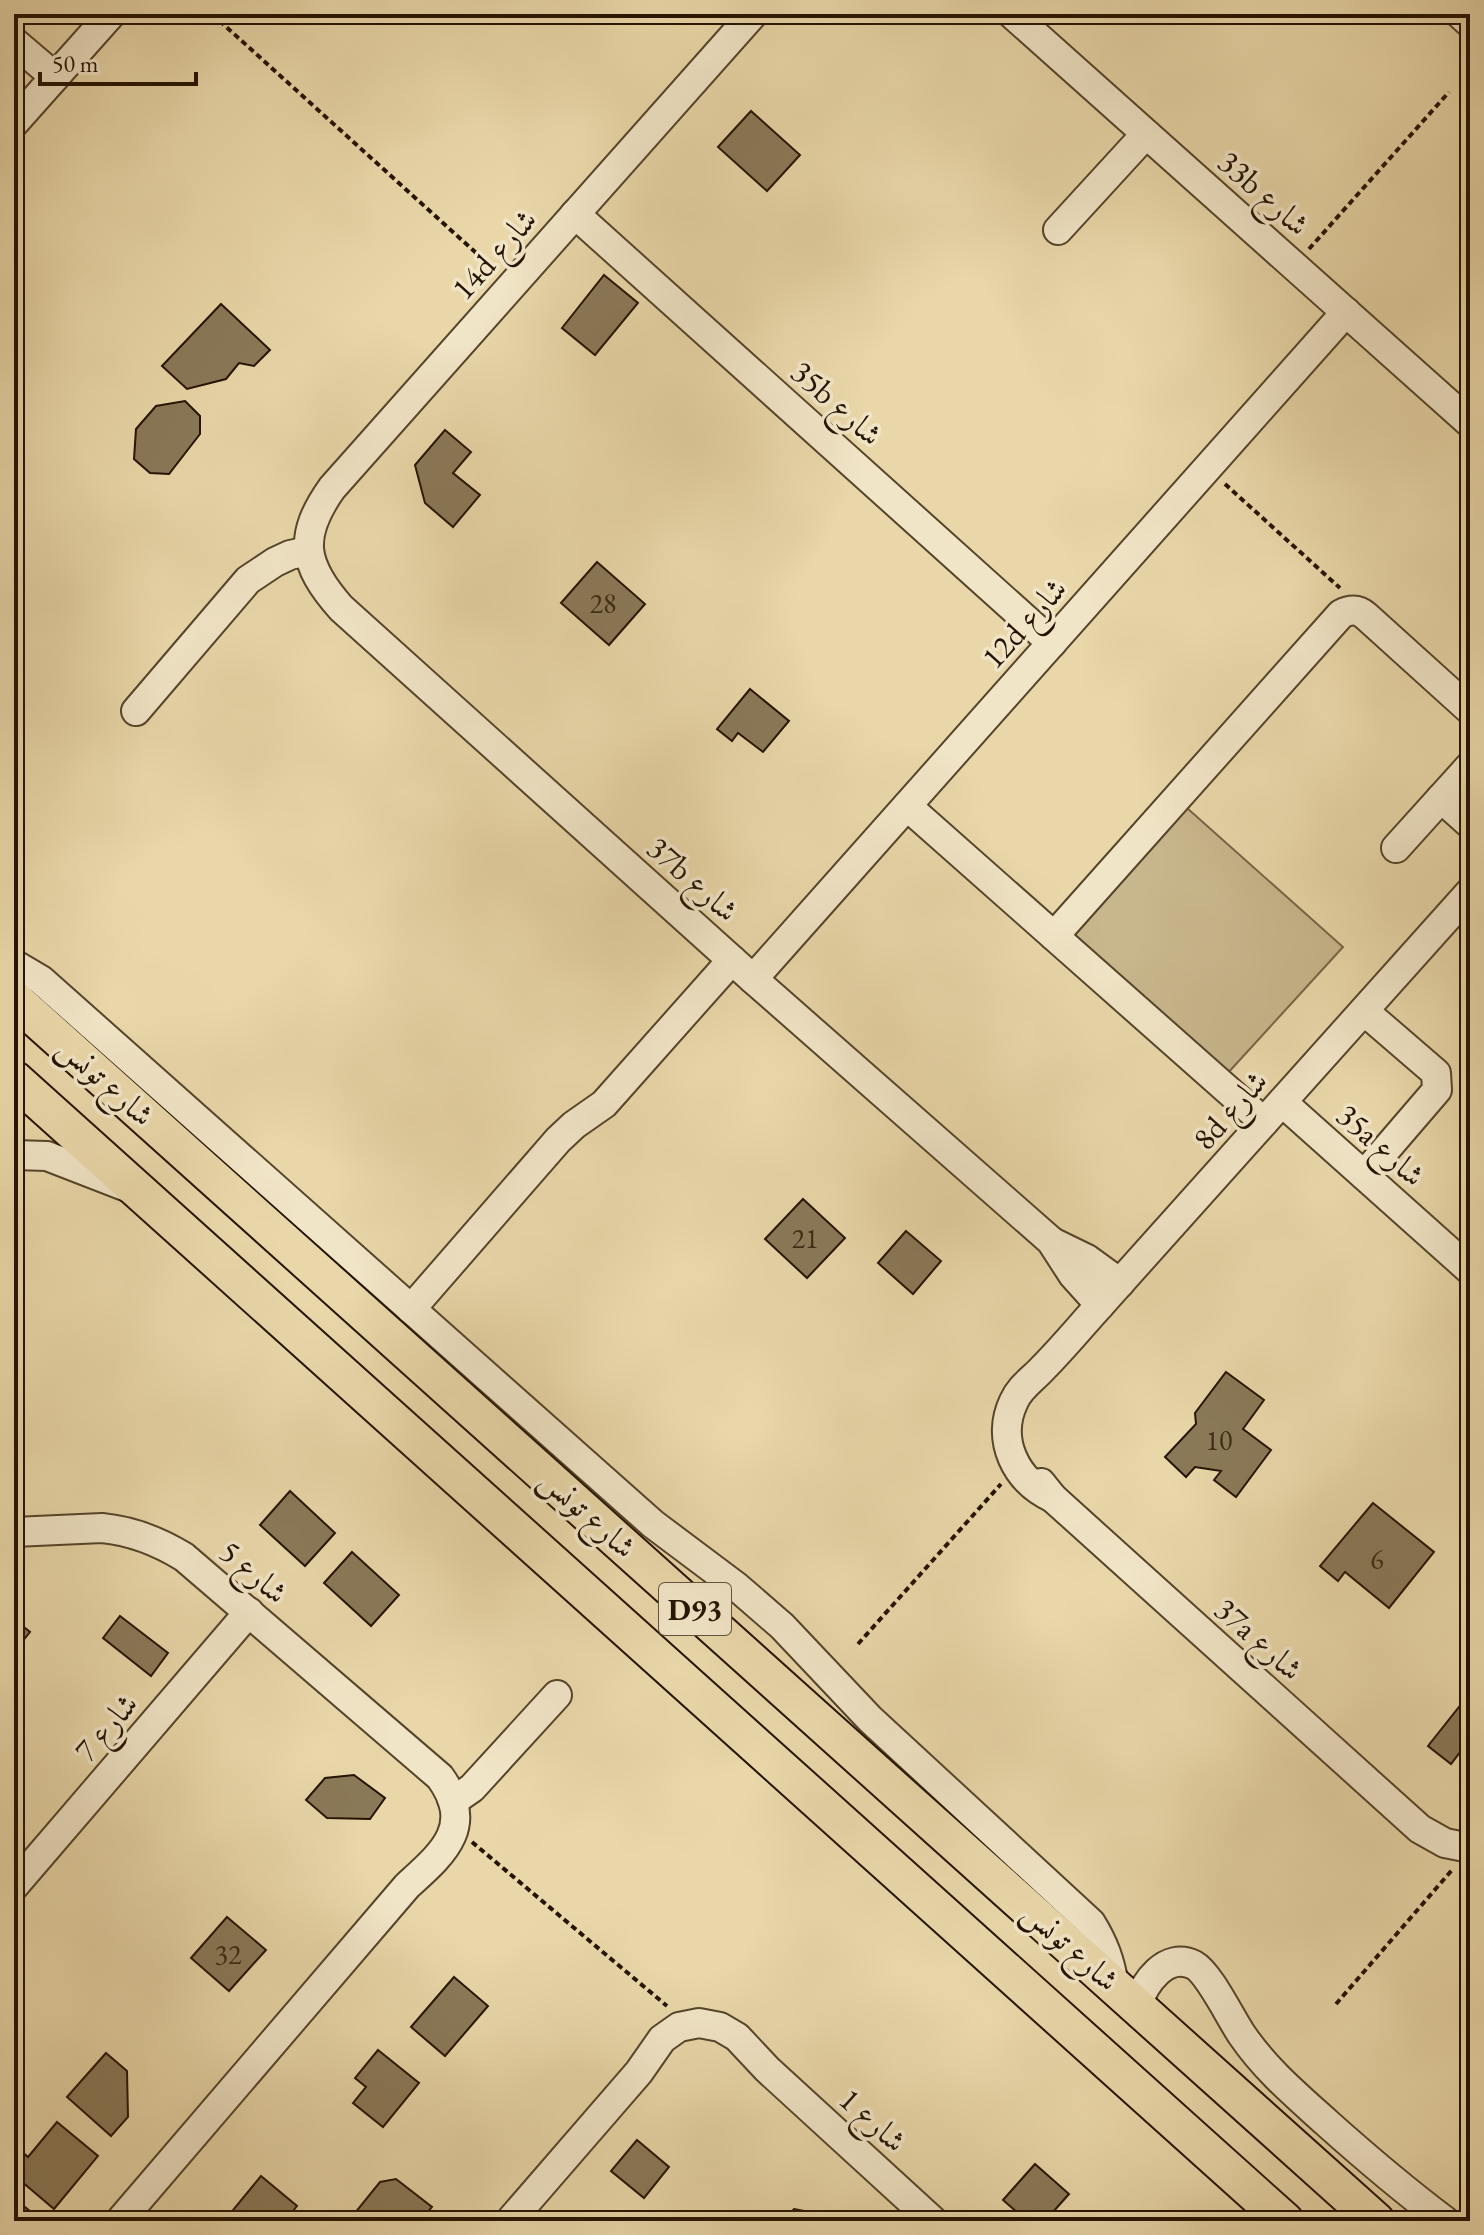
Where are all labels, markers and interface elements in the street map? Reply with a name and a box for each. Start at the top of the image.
scale bar [40,36,196,86]
text: 50 m [52,48,99,79]
street label: 33b شارع [1205,141,1319,250]
street label: 14d شارع [442,199,550,313]
street label: 35b شارع [778,351,892,460]
street label: 12d شارع [972,568,1080,682]
house number: 28 [590,585,616,621]
street label: 37b شارع [634,827,748,936]
street label: شارع تونس [45,1026,163,1140]
street label: 8d شارع [1183,1061,1281,1163]
street label: 35a شارع [1324,1094,1434,1200]
house number: 21 [792,1220,818,1256]
house number: 10 [1206,1422,1232,1458]
street label: شارع تونس [527,1458,645,1572]
street label: شارع 5 [207,1531,297,1618]
house number: 6 [1370,1541,1384,1577]
road number: D93 [659,1583,731,1635]
street label: 37a شارع [1202,1588,1312,1694]
street label: شارع 7 [65,1684,152,1774]
street label: شارع تونس [1010,1891,1128,2005]
house number: 32 [215,1936,242,1972]
street label: شارع 1 [826,2079,916,2166]

